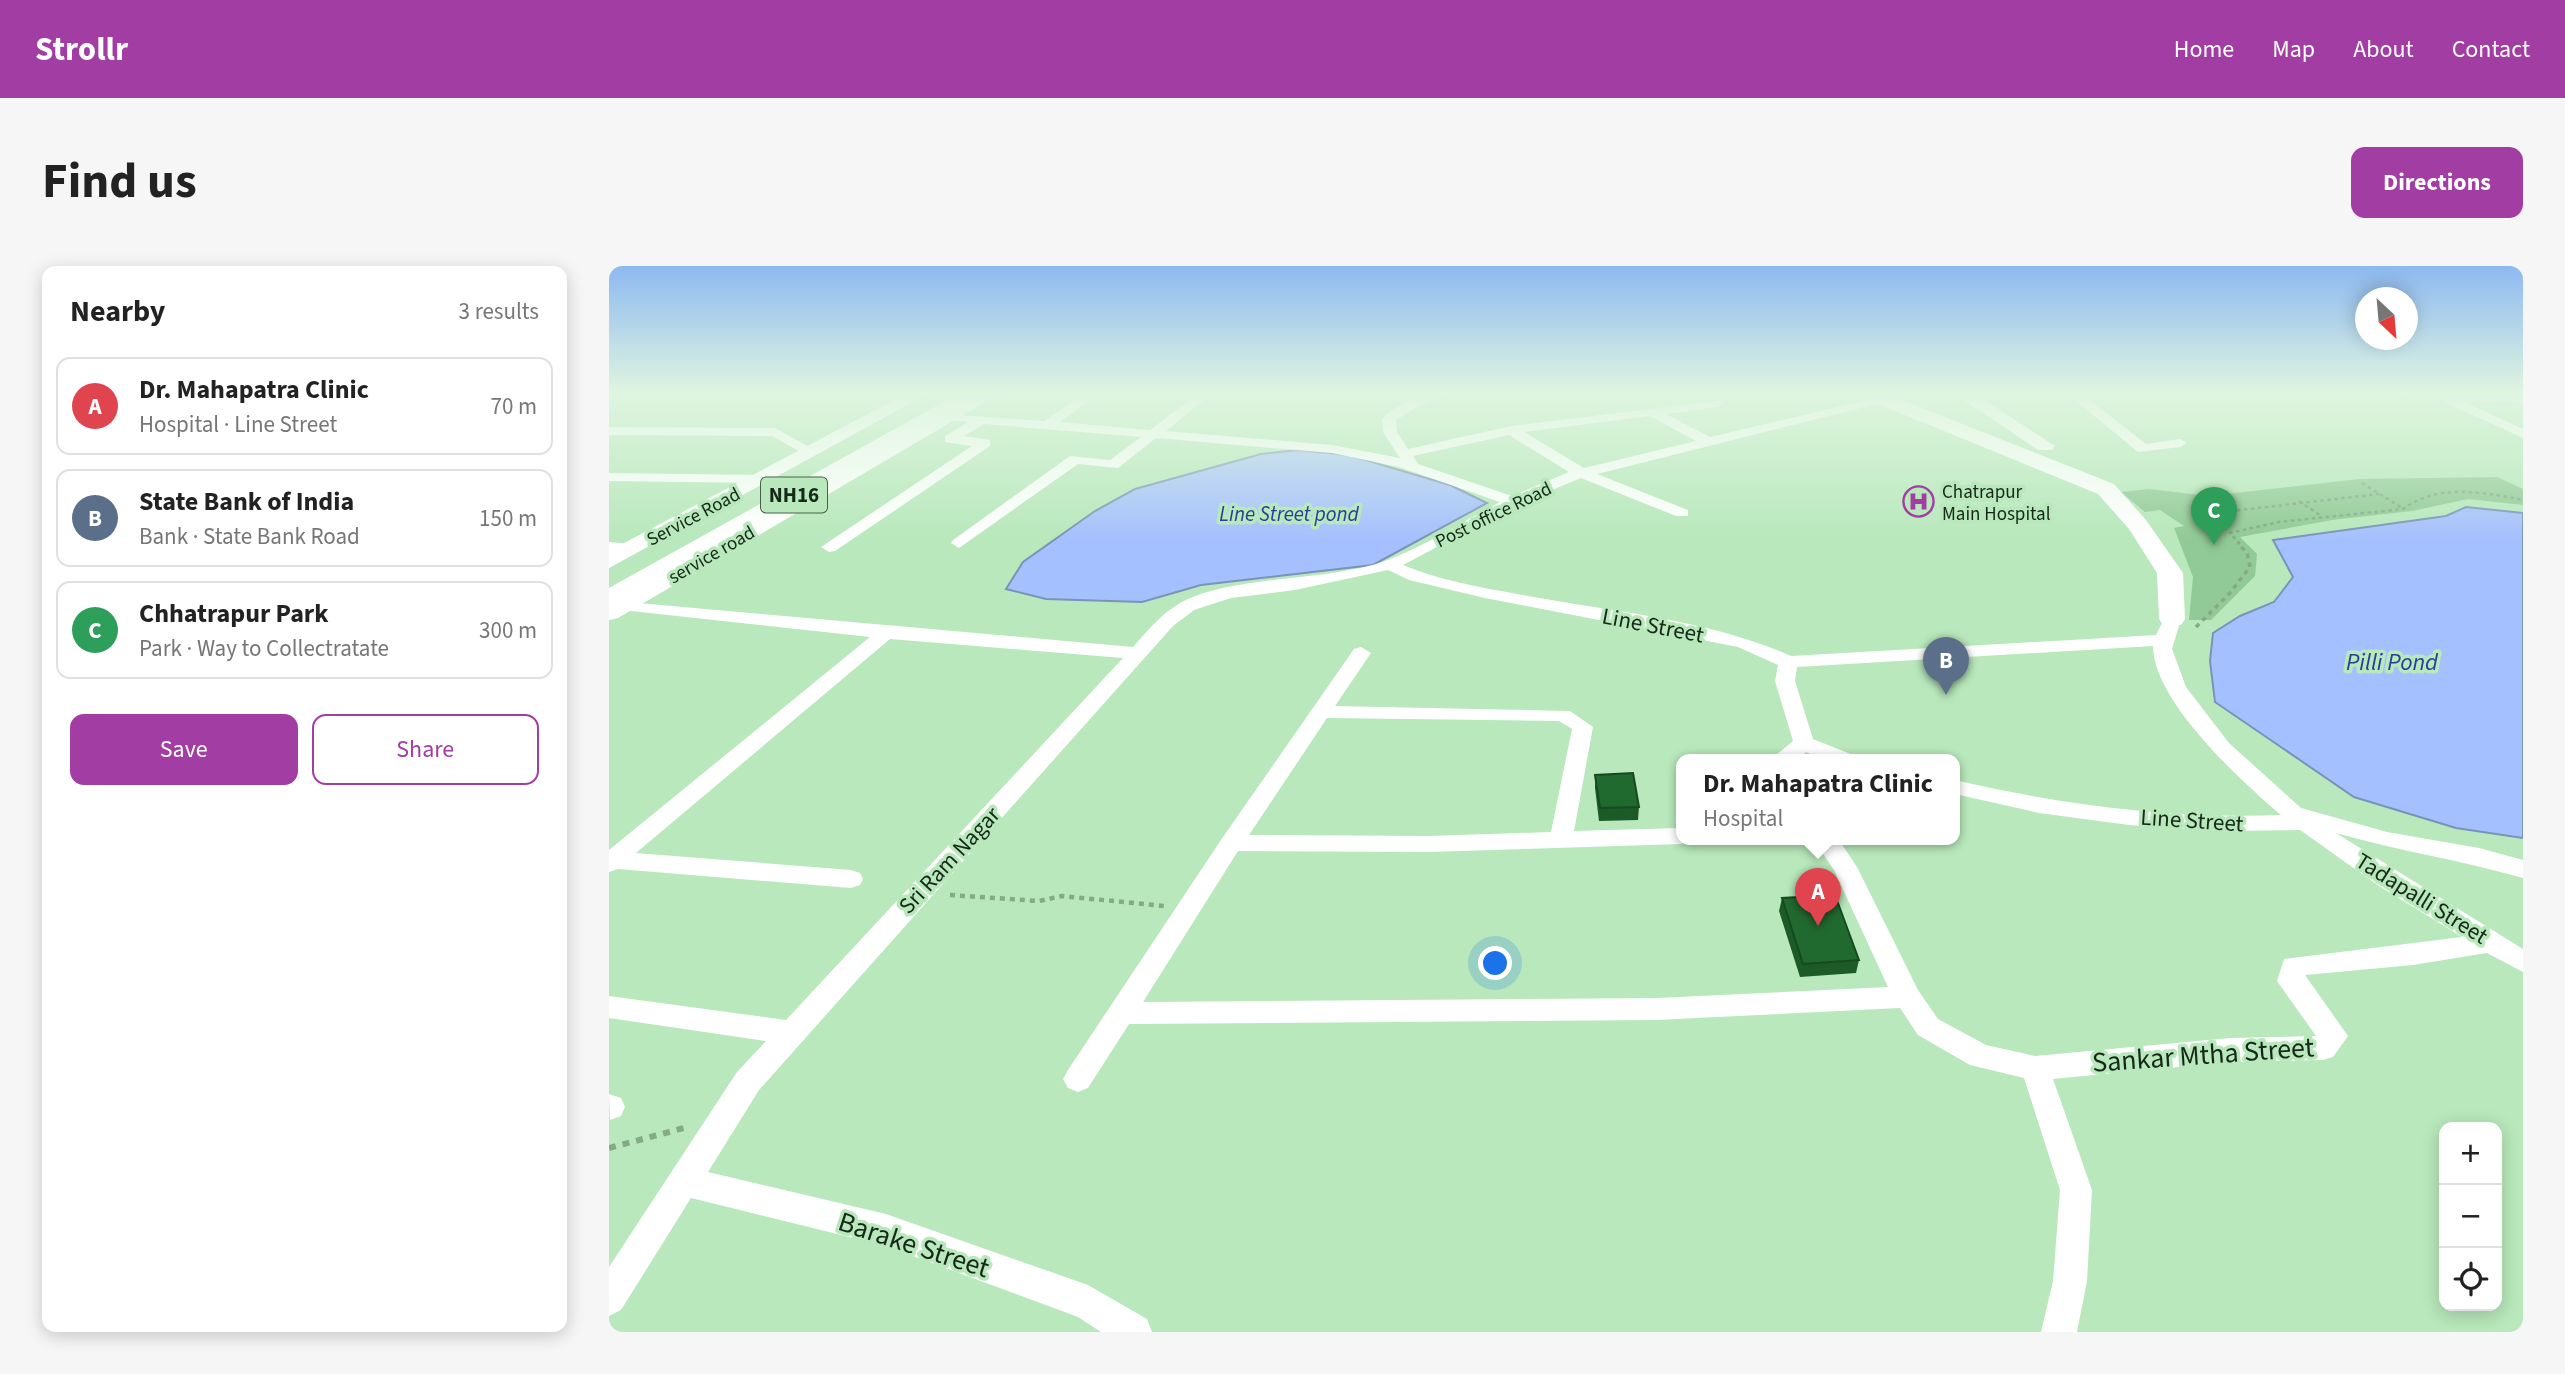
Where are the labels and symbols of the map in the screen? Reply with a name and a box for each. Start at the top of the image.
north arrow [2355,287,2418,350]
street label: Post office Road [1431,475,1556,555]
road number: NH16 [761,478,827,512]
place label: Chatrapur Main Hospital [1942,479,2051,528]
street label: Service Road [642,481,745,553]
hospital icon: Chatrapur Main Hospital [1902,485,1936,519]
pin: C [2191,487,2237,545]
water label: Line Street pond [1219,499,1359,529]
street label: service road [663,520,760,591]
street label: Line Street [1599,599,1707,652]
pin: B [1923,637,1969,695]
water label: Pilli Pond [2346,645,2439,680]
street label: Sri Ram Nagar [891,799,1009,921]
street label: Line Street [2139,800,2245,841]
street label: Tadapalli Street [2349,845,2494,952]
pin: A [1795,868,1841,926]
your location [1478,946,1512,980]
street label: Sankar Mtha Street [2091,1027,2316,1083]
street label: Barake Street [833,1202,995,1288]

